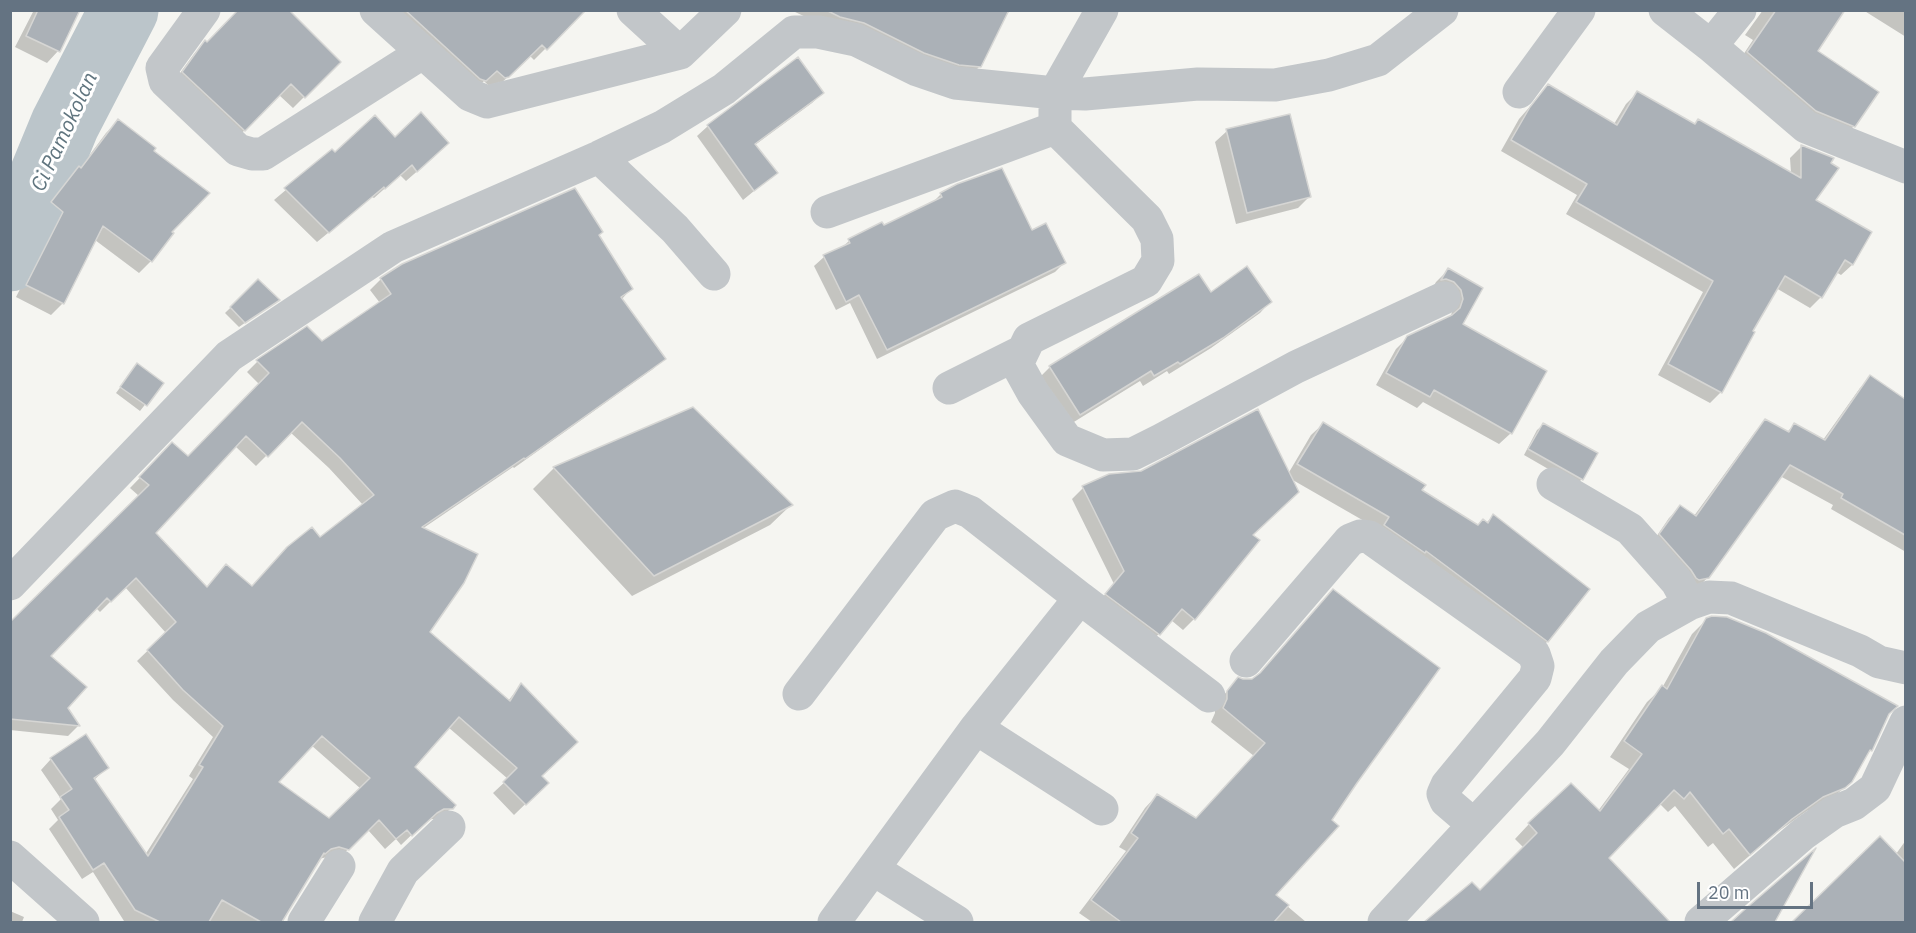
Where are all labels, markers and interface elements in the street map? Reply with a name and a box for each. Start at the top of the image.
water label: Ci Pamokolan [26,68,104,196]
scale bar [1700,870,1816,908]
text: 20 m [1708,881,1750,904]

